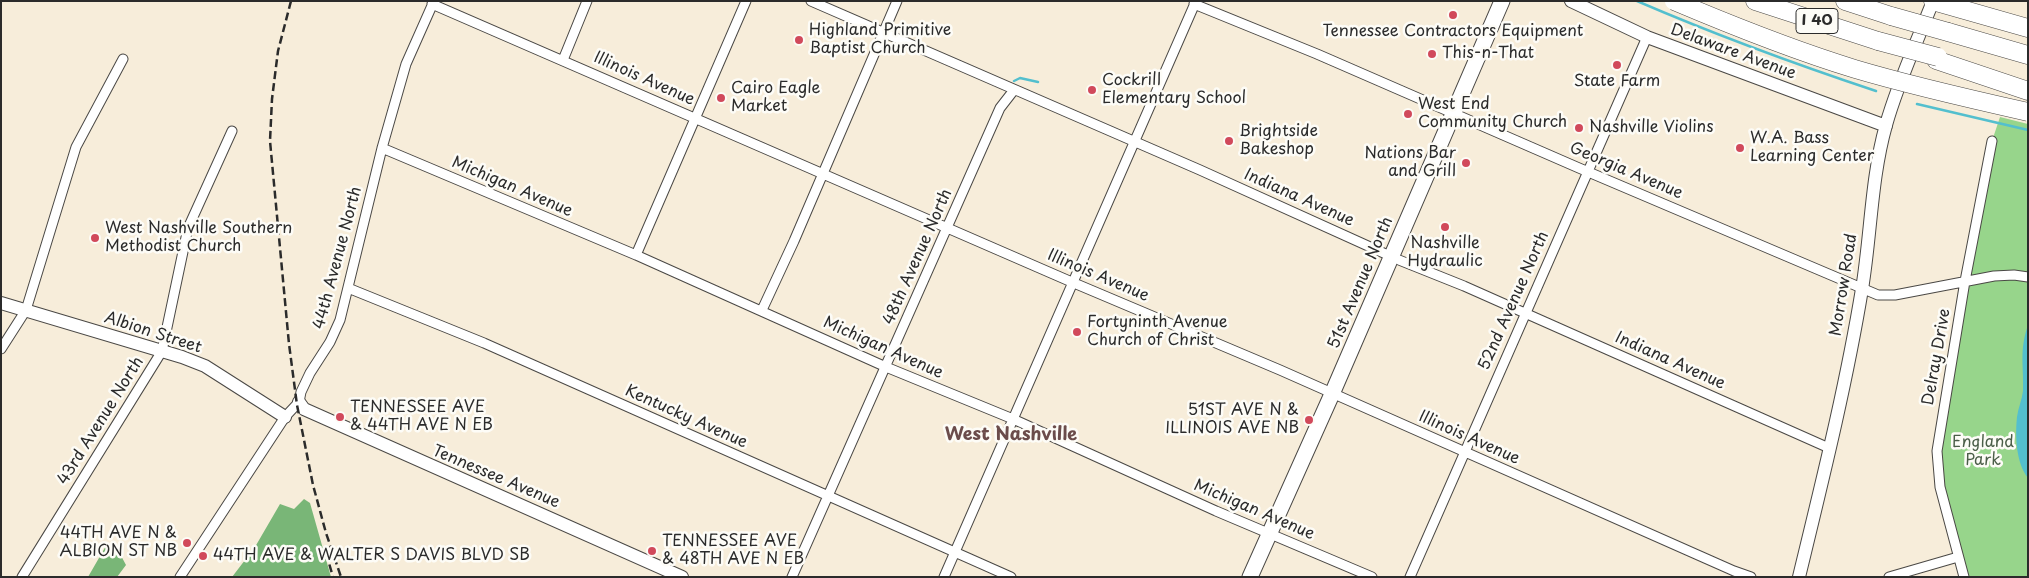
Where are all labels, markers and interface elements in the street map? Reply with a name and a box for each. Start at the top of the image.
road number: I 40 [1796,8,1838,34]
marker: Tennessee Contractors Equipment [1447,9,1459,21]
street label: Delaware Avenue [1668,20,1798,84]
place label: Highland Primitive Baptist Church [809,21,951,59]
place label: Tennessee Contractors Equipment [1323,22,1583,42]
marker: Highland Primitive Baptist Church [793,34,805,46]
place label: This-n-That [1442,44,1534,64]
street label: Illinois Avenue [591,48,697,110]
marker: This-n-That [1426,48,1438,60]
marker: State Farm [1611,59,1623,71]
place label: Cockrill Elementary School [1102,71,1246,109]
place label: State Farm [1574,72,1660,92]
place label: Cairo Eagle Market [731,79,821,117]
marker: Cockrill Elementary School [1086,84,1098,96]
marker: Cairo Eagle Market [715,92,727,104]
place label: West End Community Church [1418,95,1567,133]
marker: West End Community Church [1402,108,1414,120]
place label: Nashville Violins [1589,118,1714,138]
place label: Brightside Bakeshop [1239,122,1318,160]
marker: Nashville Violins [1573,122,1585,134]
place label: W.A. Bass Learning Center [1750,129,1874,167]
marker: Brightside Bakeshop [1223,135,1235,147]
street label: Georgia Avenue [1567,139,1685,203]
marker: W.A. Bass Learning Center [1734,142,1746,154]
place label: Nations Bar and Grill [1364,144,1456,182]
street label: Michigan Avenue [449,153,575,221]
marker: Nations Bar and Grill [1460,157,1472,169]
street label: Indiana Avenue [1241,165,1357,231]
street label: 44th Avenue North [310,185,366,331]
street label: 48th Avenue North [879,186,957,328]
street label: 51st Avenue North [1325,214,1397,352]
place label: West Nashville Southern Methodist Church [105,219,292,257]
marker: Nashville Hydraulic [1439,221,1451,233]
street label: 52nd Avenue North [1475,229,1553,373]
marker: West Nashville Southern Methodist Church [89,232,101,244]
street label: Morrow Road [1826,232,1862,338]
place label: Nashville Hydraulic [1407,234,1483,272]
street label: Illinois Avenue [1044,246,1152,306]
street label: Delray Drive [1919,307,1955,407]
street label: Albion Street [102,308,204,358]
street label: Michigan Avenue [820,313,946,383]
place label: Fortyninth Avenue Church of Christ [1087,313,1227,351]
marker: Fortyninth Avenue Church of Christ [1071,326,1083,338]
street label: Indiana Avenue [1612,328,1728,394]
street label: 43rd Avenue North [54,354,148,488]
street label: Kentucky Avenue [622,381,750,453]
place label: TENNESSEE AVE & 44TH AVE N EB [350,398,493,436]
place label: 51ST AVE N & ILLINOIS AVE NB [1165,401,1299,439]
street label: Illinois Avenue [1416,407,1522,469]
marker: TENNESSEE AVE & 44TH AVE N EB [334,411,346,423]
marker: 51ST AVE N & ILLINOIS AVE NB [1303,414,1315,426]
district label: West Nashville [945,424,1077,446]
park label: England Park [1952,433,2014,471]
street label: Tennessee Avenue [430,442,562,512]
street label: Michigan Avenue [1191,476,1317,544]
place label: 44TH AVE N & ALBION ST NB [60,524,177,562]
place label: TENNESSEE AVE & 48TH AVE N EB [662,532,804,570]
marker: 44TH AVE N & ALBION ST NB [181,537,193,549]
marker: TENNESSEE AVE & 48TH AVE N EB [646,545,658,557]
place label: 44TH AVE & WALTER S DAVIS BLVD SB [213,546,530,566]
marker: 44TH AVE & WALTER S DAVIS BLVD SB [197,550,209,562]

